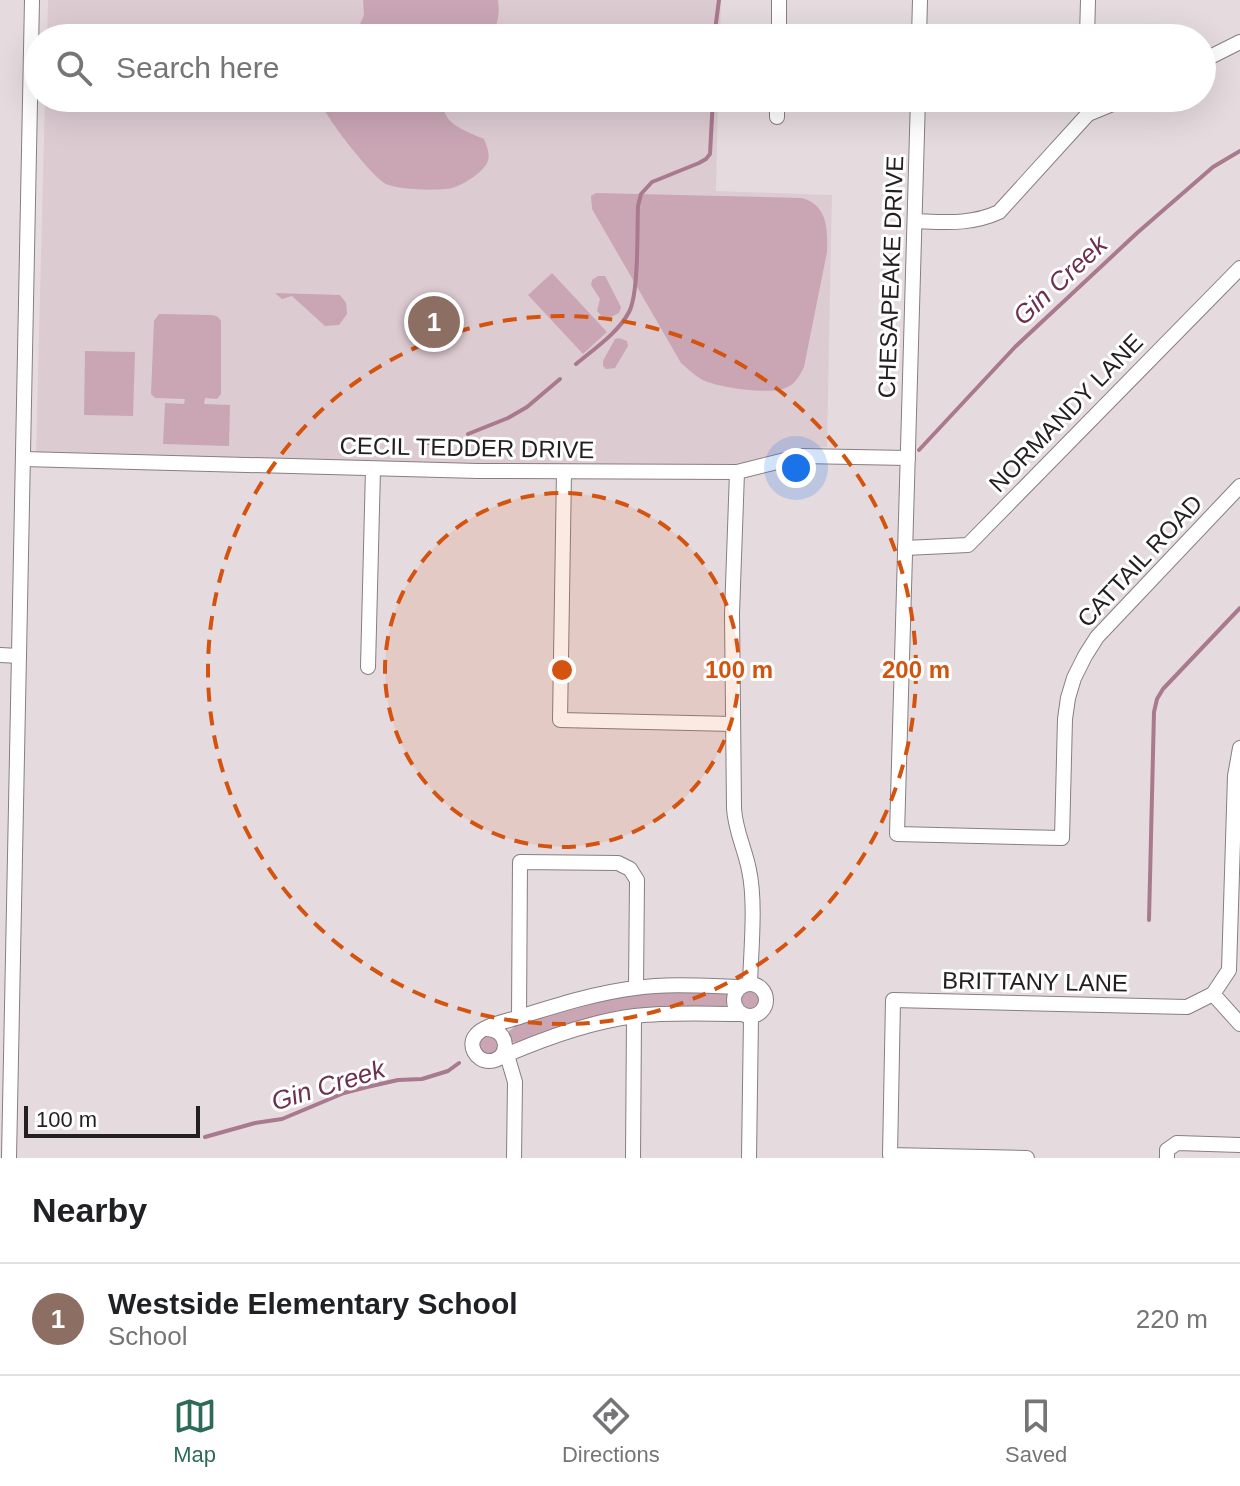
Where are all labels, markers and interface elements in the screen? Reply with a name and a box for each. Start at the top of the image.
search box [24,24,1216,112]
icon: search [52,46,96,90]
text: Search here [116,51,279,84]
street label: CHESAPEAKE DRIVE [873,155,908,399]
water label: Gin Creek [1007,228,1114,331]
pin: 1 [408,292,460,352]
street label: NORMANDY LANE [983,328,1148,497]
street label: CECIL TEDDER DRIVE [339,432,595,463]
your location [776,448,816,488]
street label: CATTAIL ROAD [1072,489,1208,632]
centre of rings [548,656,576,684]
text: 100 m [705,656,773,683]
text: 200 m [882,656,950,683]
street label: BRITTANY LANE [942,966,1128,997]
water label: Gin Creek [268,1053,390,1116]
scale bar [24,1102,200,1138]
text: 100 m [36,1107,97,1132]
text: Nearby [32,1191,147,1229]
text: Westside Elementary School [108,1287,518,1320]
text: 1 [51,1304,65,1334]
text: 220 m [1136,1304,1208,1334]
text: School [108,1321,188,1351]
tab: Map [173,1394,217,1468]
tab: Directions [562,1394,660,1468]
tab: Saved [1005,1394,1067,1468]

